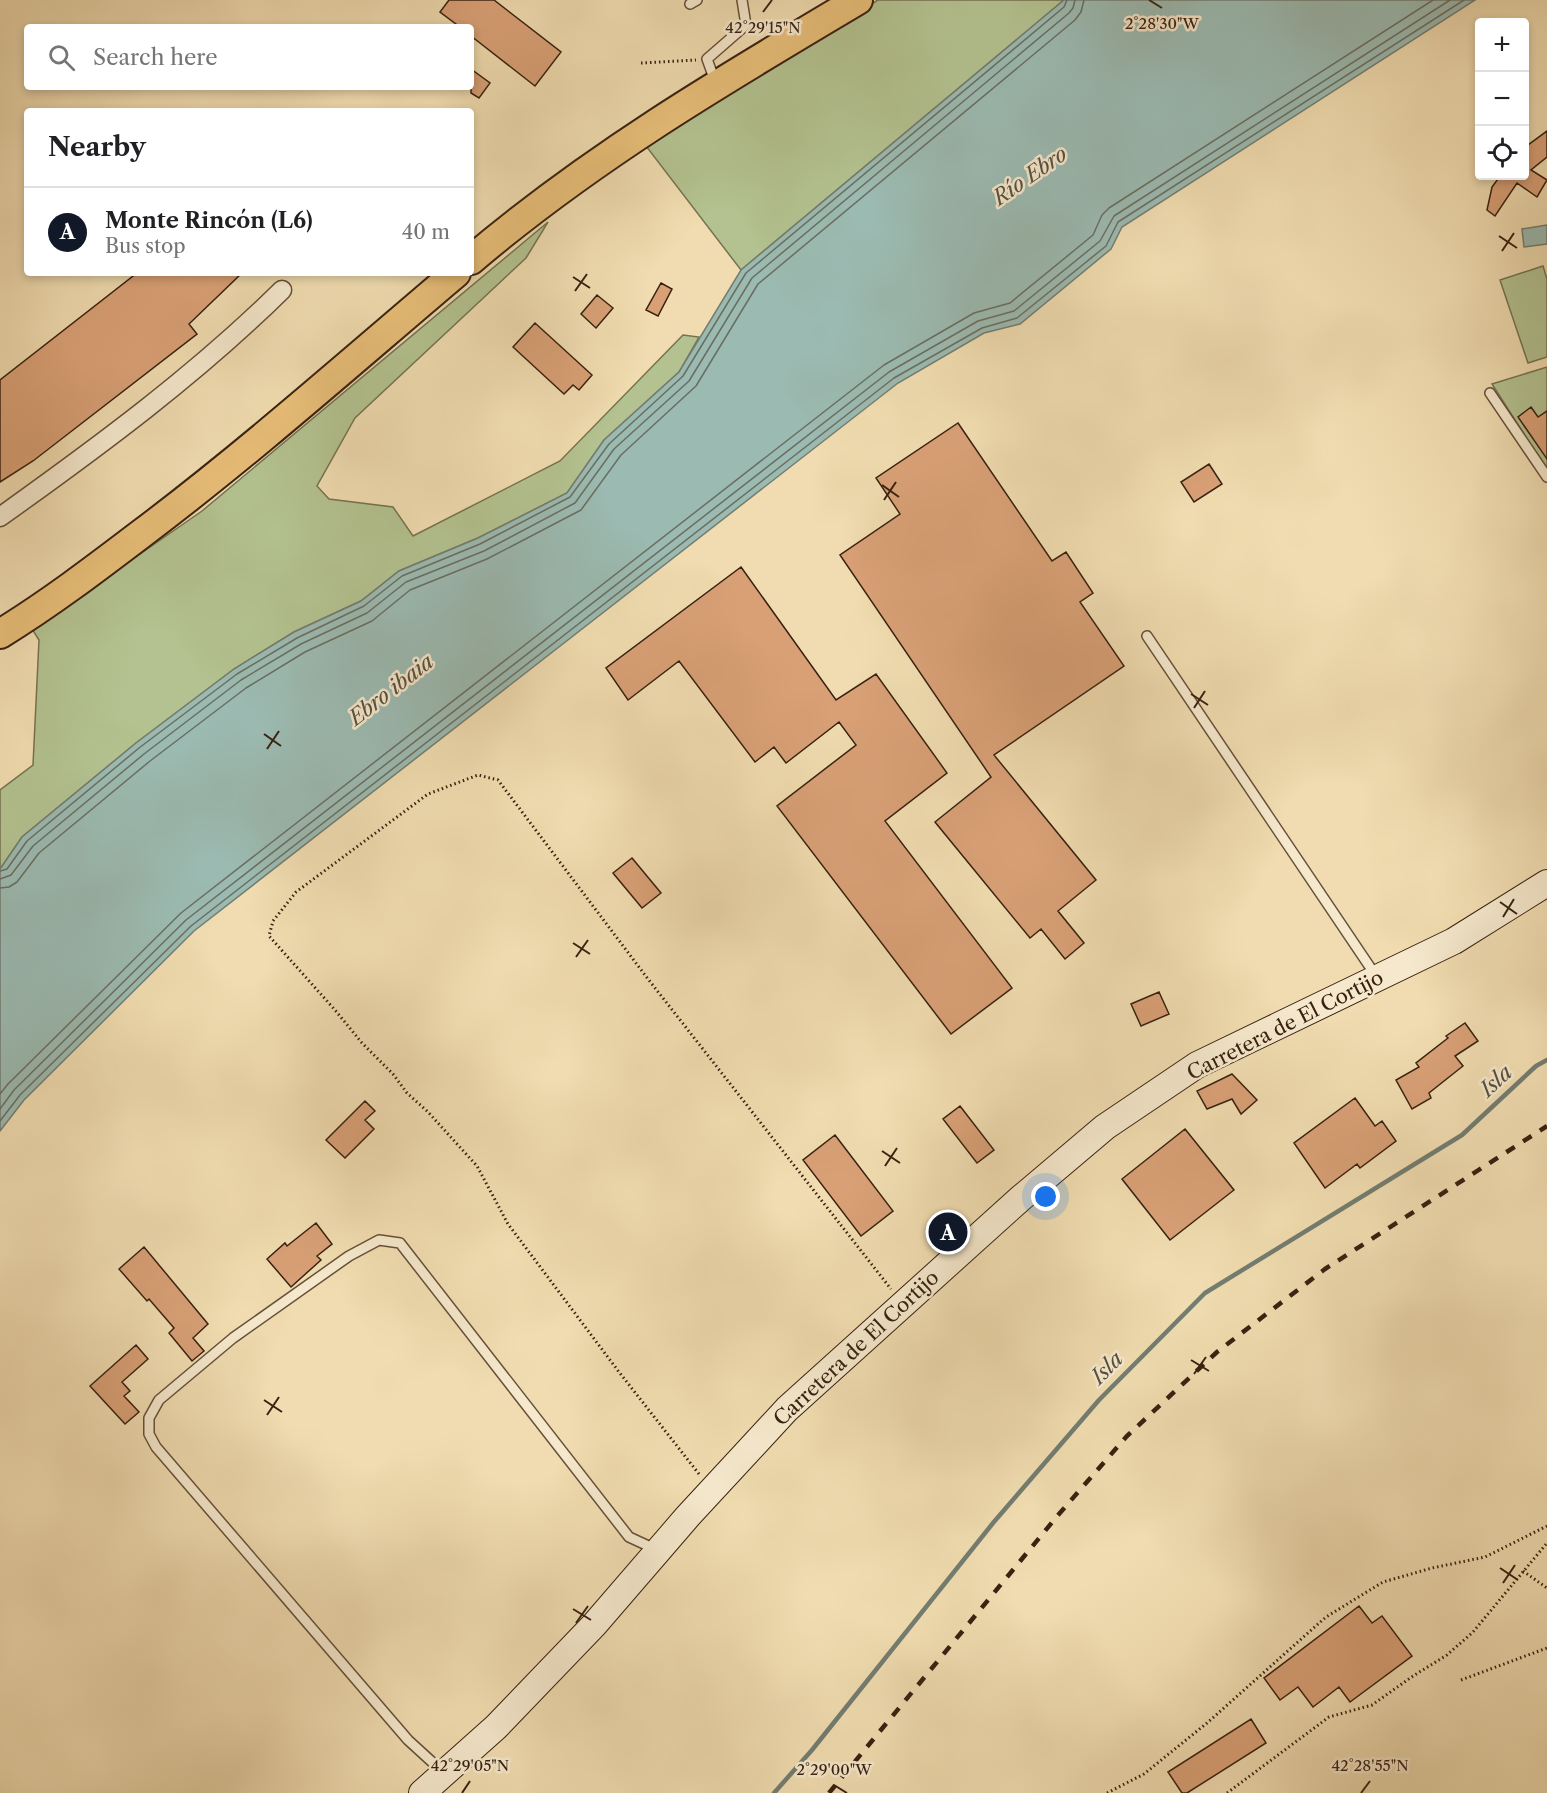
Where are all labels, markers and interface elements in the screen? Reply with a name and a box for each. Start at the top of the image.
text: 2°28'30"W [1125,14,1200,33]
text: 42°29'15"N [725,18,801,37]
map controls [1475,18,1529,180]
button: + [1475,18,1529,72]
search box [24,24,474,90]
icon: search [45,41,78,74]
text: Search here [93,44,218,71]
button: − [1475,72,1529,126]
button: locate [1475,126,1529,180]
text: Nearby [48,131,146,163]
water label: Río Ebro [986,141,1072,211]
text: Monte Rincón (L6) [105,207,313,234]
text: A [60,220,75,244]
text: 40 m [402,220,450,244]
text: Bus stop [105,234,186,258]
water label: Ebro ibaia [342,648,438,732]
street label: Carretera de El Cortijo [1183,965,1387,1085]
water label: Isla [1473,1059,1517,1103]
your location [1031,1182,1060,1211]
pin: A [928,1210,968,1254]
street label: Carretera de El Cortijo [768,1265,944,1431]
water label: Isla [1084,1346,1128,1390]
text: 42°29'05"N [431,1756,509,1775]
text: 42°28'55"N [1331,1756,1409,1775]
text: 2°29'00"W [796,1760,872,1779]

